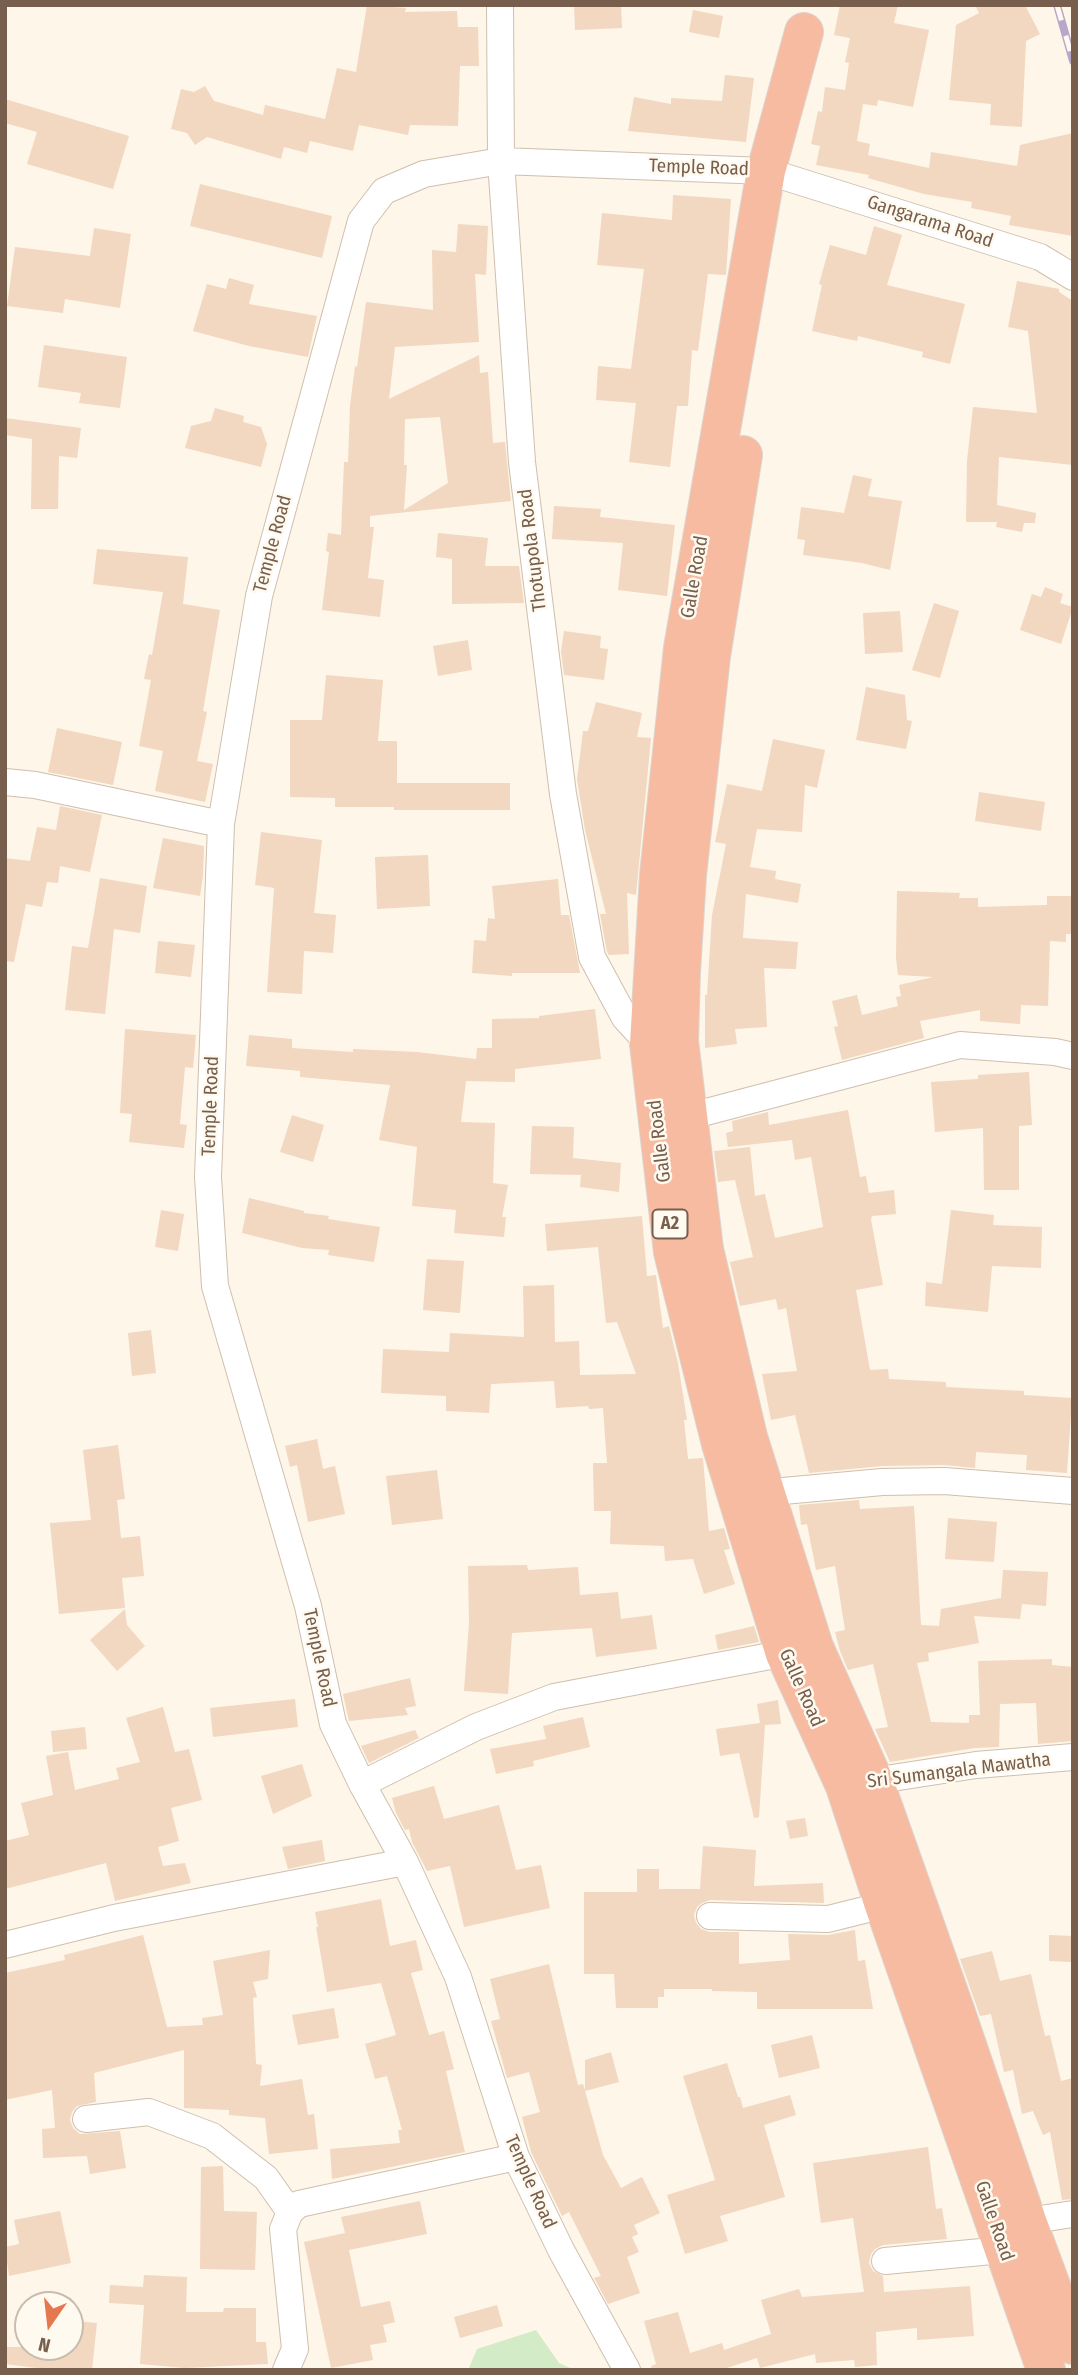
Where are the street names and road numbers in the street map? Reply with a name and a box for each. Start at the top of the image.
street label: Temple Road [649,155,749,181]
street label: Gangarama Road [864,191,996,253]
street label: Thotupola Road [514,488,552,612]
street label: Temple Road [249,493,297,595]
street label: Galle Road [677,534,713,620]
street label: Temple Road [198,1056,224,1156]
street label: Galle Road [644,1098,676,1184]
road number: A2 [652,1210,688,1238]
street label: Temple Road [297,1607,341,1709]
street label: Galle Road [774,1645,828,1731]
street label: Sri Sumangala Mawatha [866,1748,1052,1794]
street label: Temple Road [499,2132,561,2232]
street label: Galle Road [970,2178,1018,2264]

